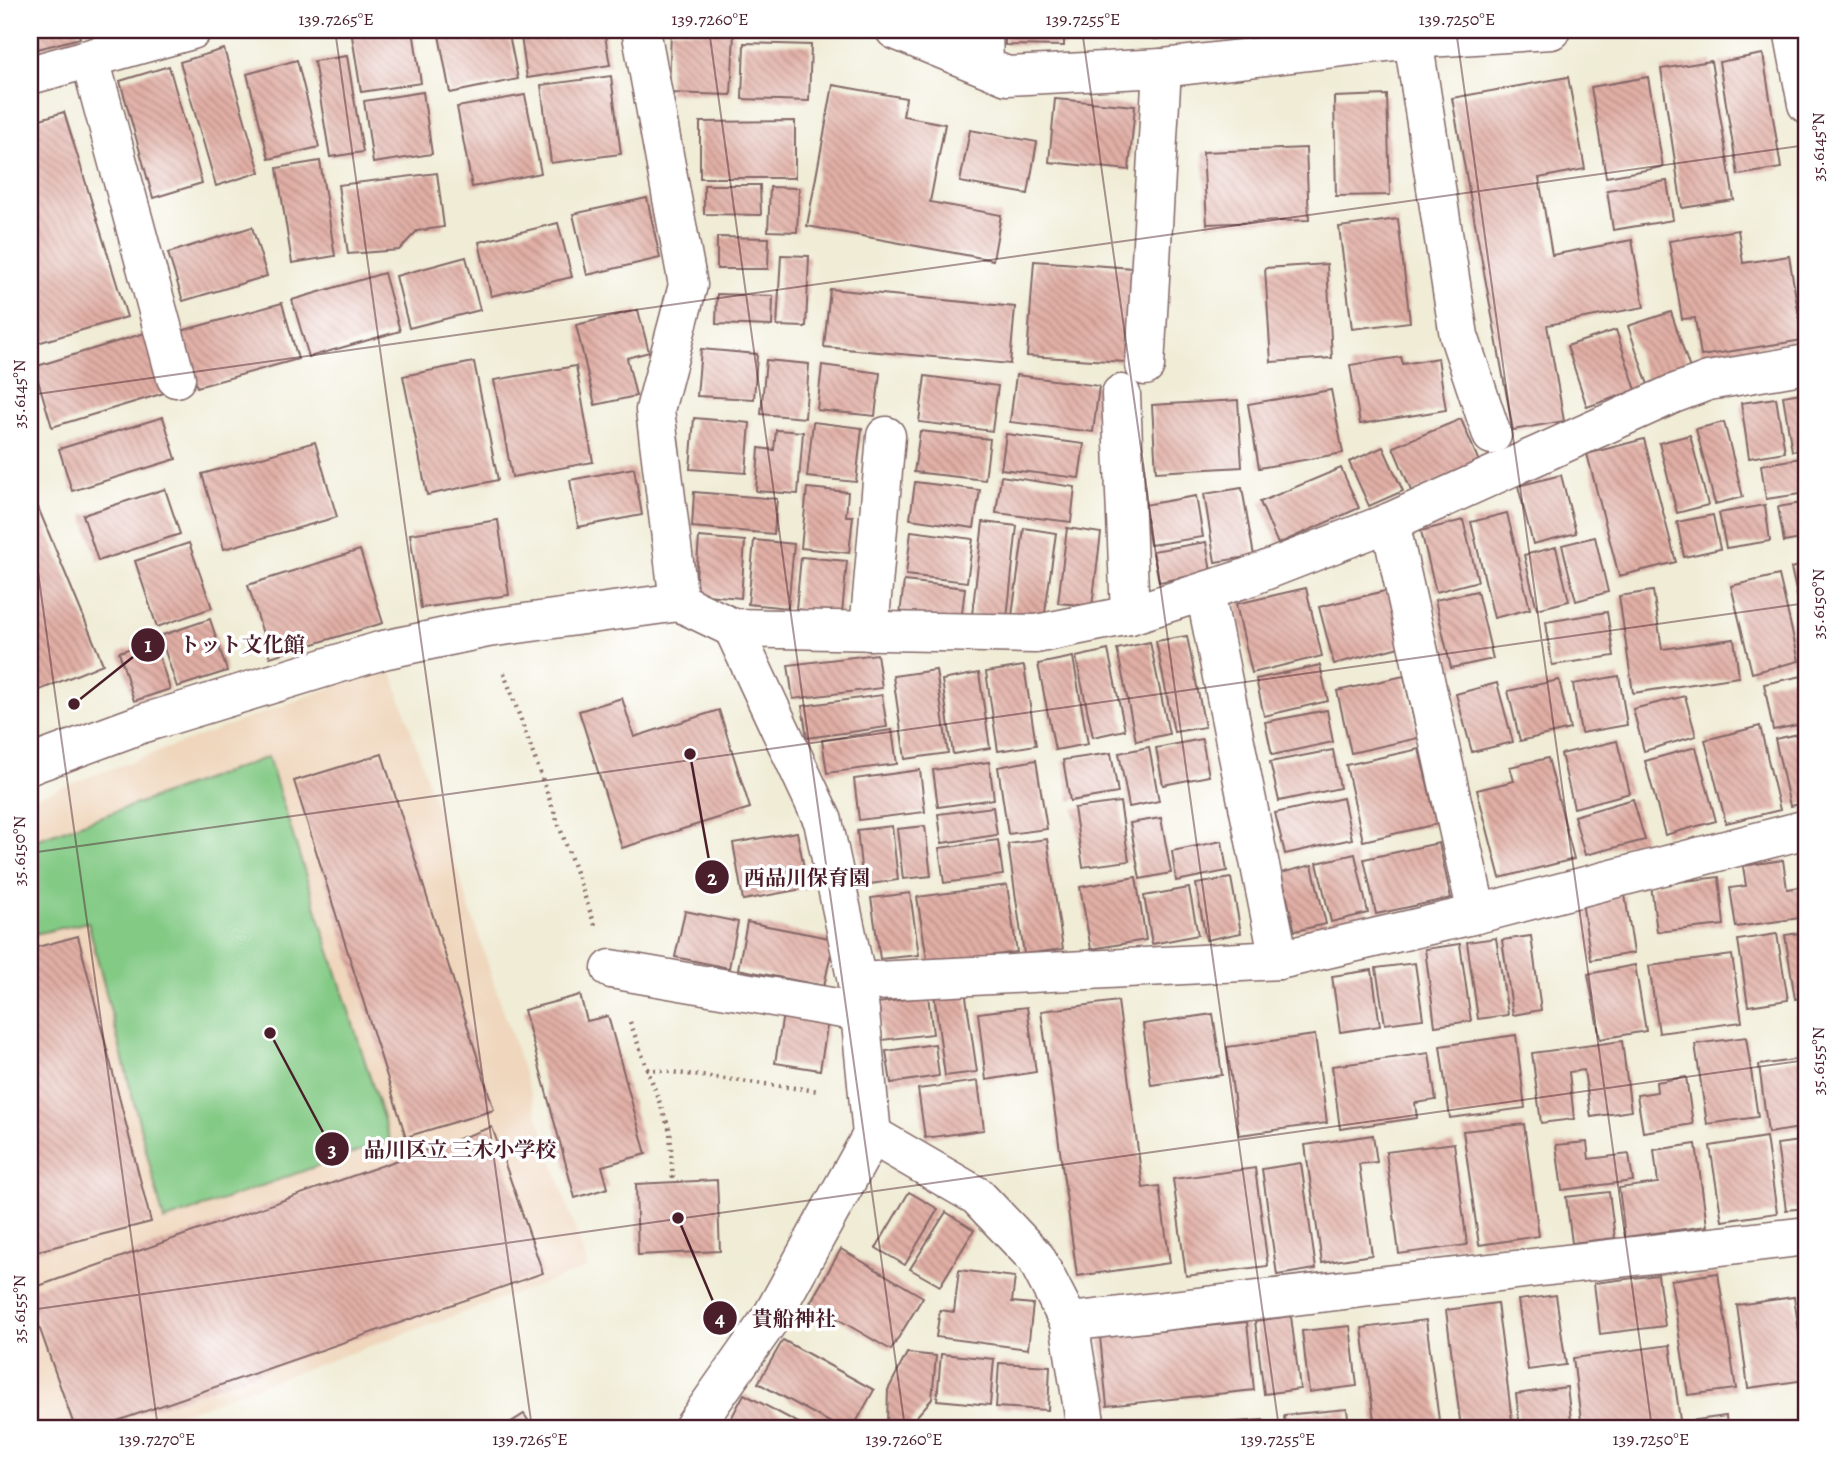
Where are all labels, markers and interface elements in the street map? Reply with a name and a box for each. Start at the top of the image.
text: 139.7265°E [298,7,374,31]
text: 139.7260°E [671,7,749,31]
text: 139.7255°E [1046,7,1121,31]
text: 139.7250°E [1419,7,1495,31]
text: 35.6145°N [1806,112,1830,182]
text: 35.6145°N [7,359,31,429]
text: 35.6150°N [1806,568,1830,639]
callout: トット文化館 [130,624,319,666]
text: 1 [144,631,152,659]
text: トット文化館 [179,631,305,659]
text: 35.6150°N [7,815,31,886]
callout: 西品川保育園 [695,856,884,898]
text: 2 [707,864,717,892]
text: 西品川保育園 [744,864,870,892]
text: 35.6155°N [1806,1026,1830,1096]
callout: 品川区立 三木小学校 [315,1128,570,1170]
text: 3 [327,1136,337,1164]
text: 品川区立 三木小学校 [364,1136,556,1164]
text: 35.6155°N [7,1274,31,1344]
callout: 貴船神社 [703,1297,850,1339]
text: 4 [715,1305,725,1333]
text: 貴船神社 [752,1305,836,1333]
text: 139.7270°E [119,1427,195,1451]
text: 139.7265°E [492,1427,568,1451]
text: 139.7260°E [865,1427,943,1451]
text: 139.7255°E [1241,1427,1316,1451]
text: 139.7250°E [1613,1427,1689,1451]

